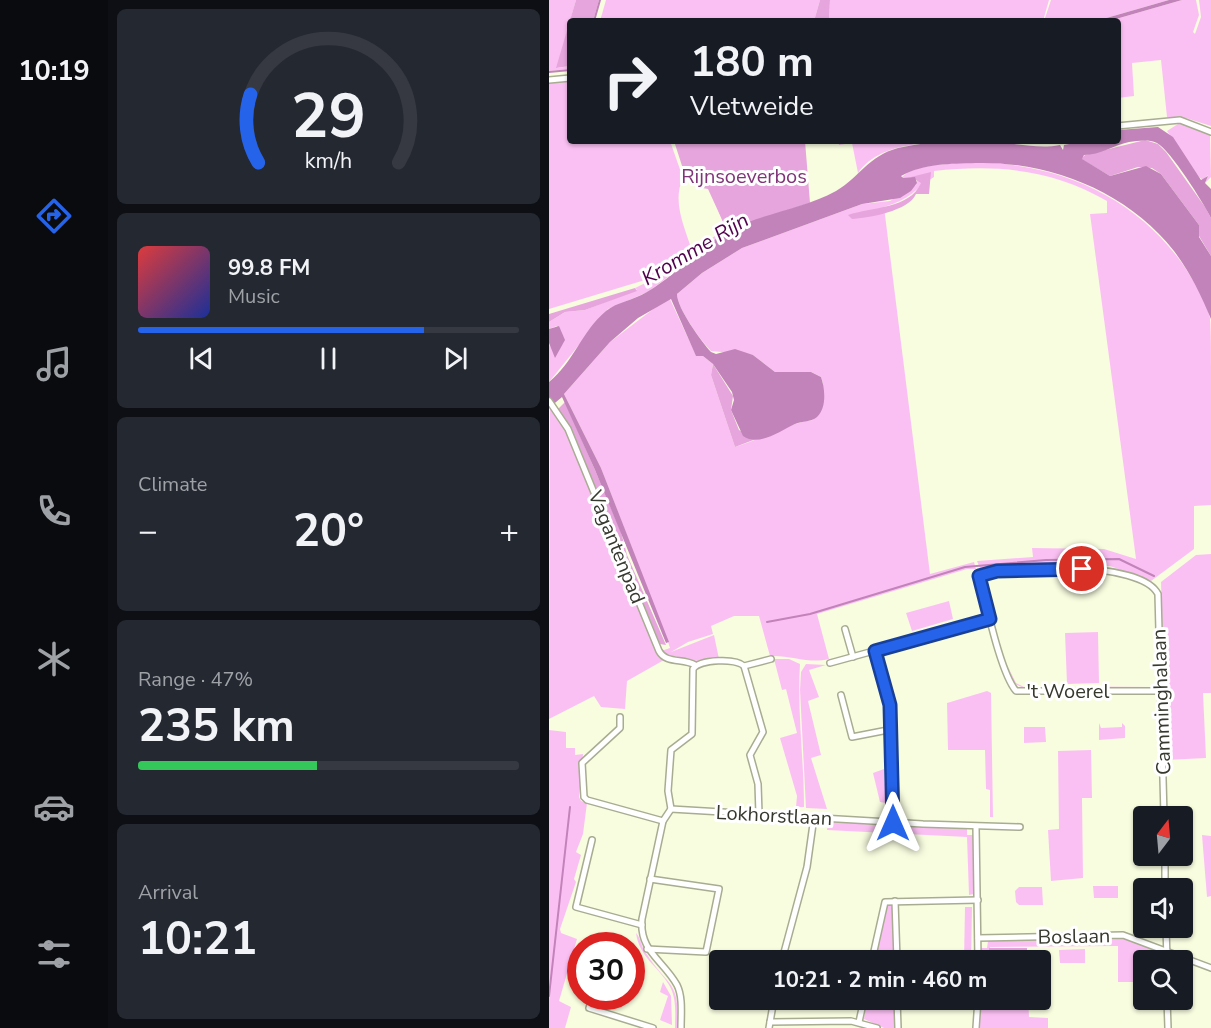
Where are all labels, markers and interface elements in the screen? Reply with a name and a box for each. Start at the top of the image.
text: 180 m [690,34,814,91]
icon: right [591,42,669,120]
text: 10:19 [18,53,90,90]
text: 29 [291,75,366,160]
text: Vletweide [690,88,814,125]
text: km/h [305,147,352,177]
park label: Rijnsoeverbos [681,163,807,190]
icon: directions [33,195,75,237]
water label: Kromme Rijn [636,206,754,292]
text: 99.8 FM [228,253,310,283]
text: Music [228,283,280,310]
icon: previous [185,342,218,375]
icon: pause [312,342,345,375]
icon: next [439,342,472,375]
icon: music [33,343,75,385]
text: Climate [138,471,207,498]
street label: Vagantenpad [581,486,651,608]
icon: phone [33,490,75,532]
text: 20° [293,501,364,562]
text: − [138,509,158,554]
text: + [499,509,519,554]
pin [1056,543,1107,594]
icon: arrive [1065,552,1098,585]
street label: Camminghalaan [1145,628,1178,775]
icon: climate [33,638,75,680]
text: Range · 47% [138,666,253,693]
street label: 't Woerel [1027,678,1109,705]
text: 235 km [138,696,295,757]
icon: car [33,786,75,828]
position arrow [861,791,925,855]
street label: Lokhorstlaan [715,799,833,832]
north arrow [1133,806,1193,866]
map controls [1133,806,1193,1010]
button: sound [1133,878,1193,938]
text: Arrival [138,879,198,906]
text: 10:21 [138,909,257,970]
street label: Boslaan [1037,922,1111,951]
speed limit sign: 30 [567,932,645,1010]
icon: filters [33,933,75,975]
button: search [1133,950,1193,1010]
text: 10:21 · 2 min · 460 m [773,965,987,995]

